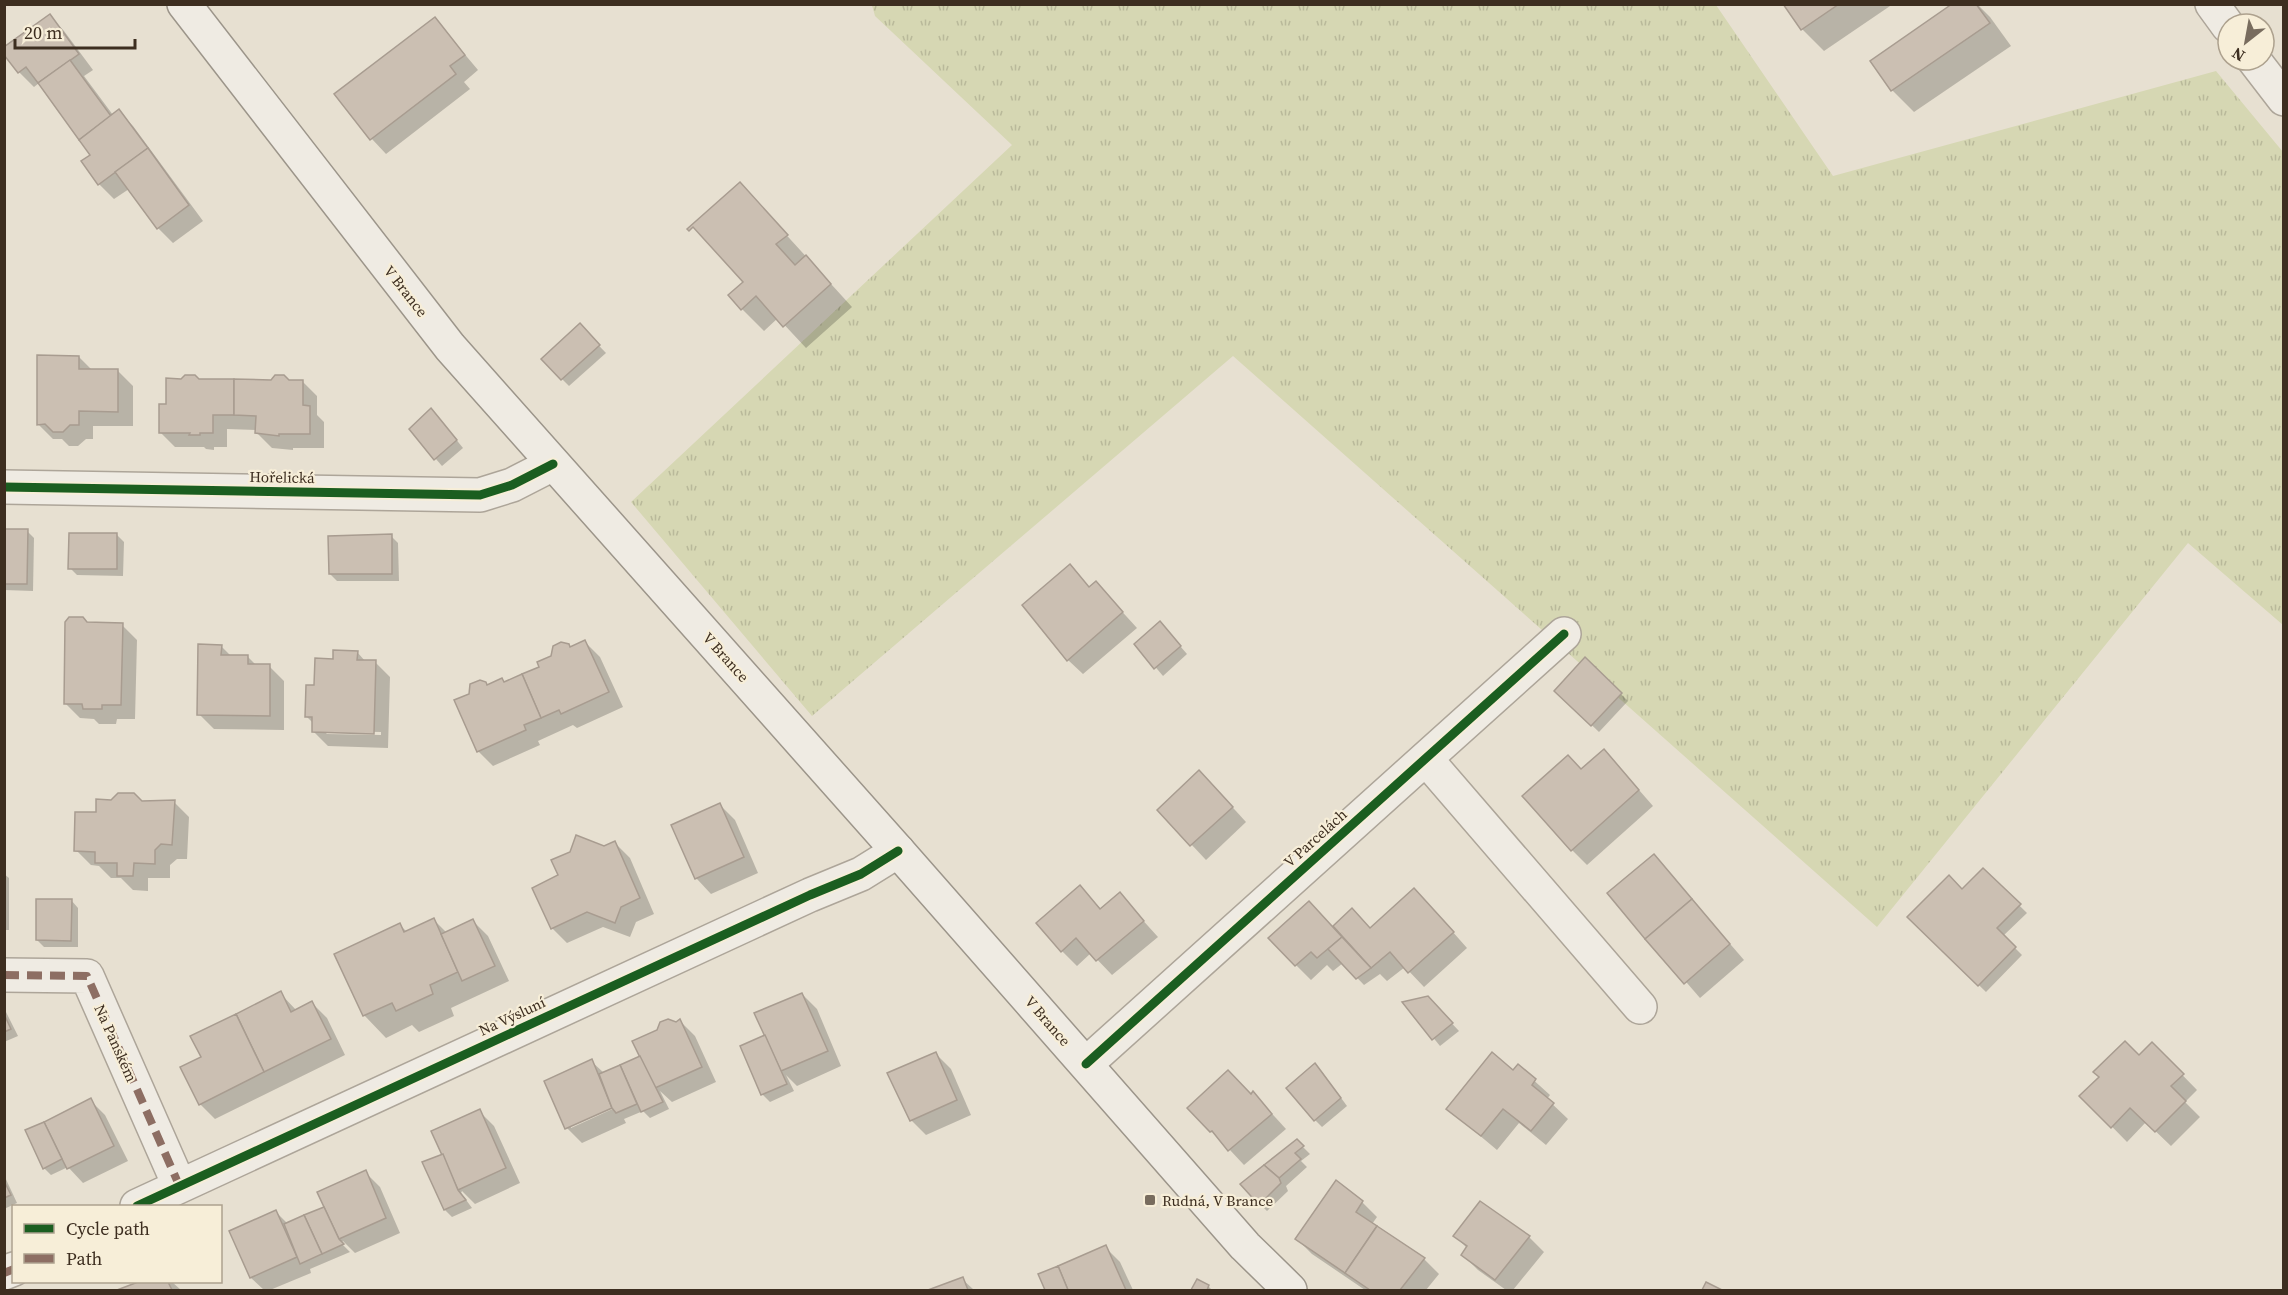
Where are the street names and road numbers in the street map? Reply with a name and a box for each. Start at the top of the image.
street label: V Brance [379,261,433,321]
street label: Hořelická [249,466,315,488]
street label: V Brance [698,628,754,687]
street label: V Parcelách [1279,804,1351,872]
street label: Na Výsluní [475,991,549,1041]
street label: V Brance [1020,991,1076,1051]
street label: Na Panském [90,1001,143,1086]

